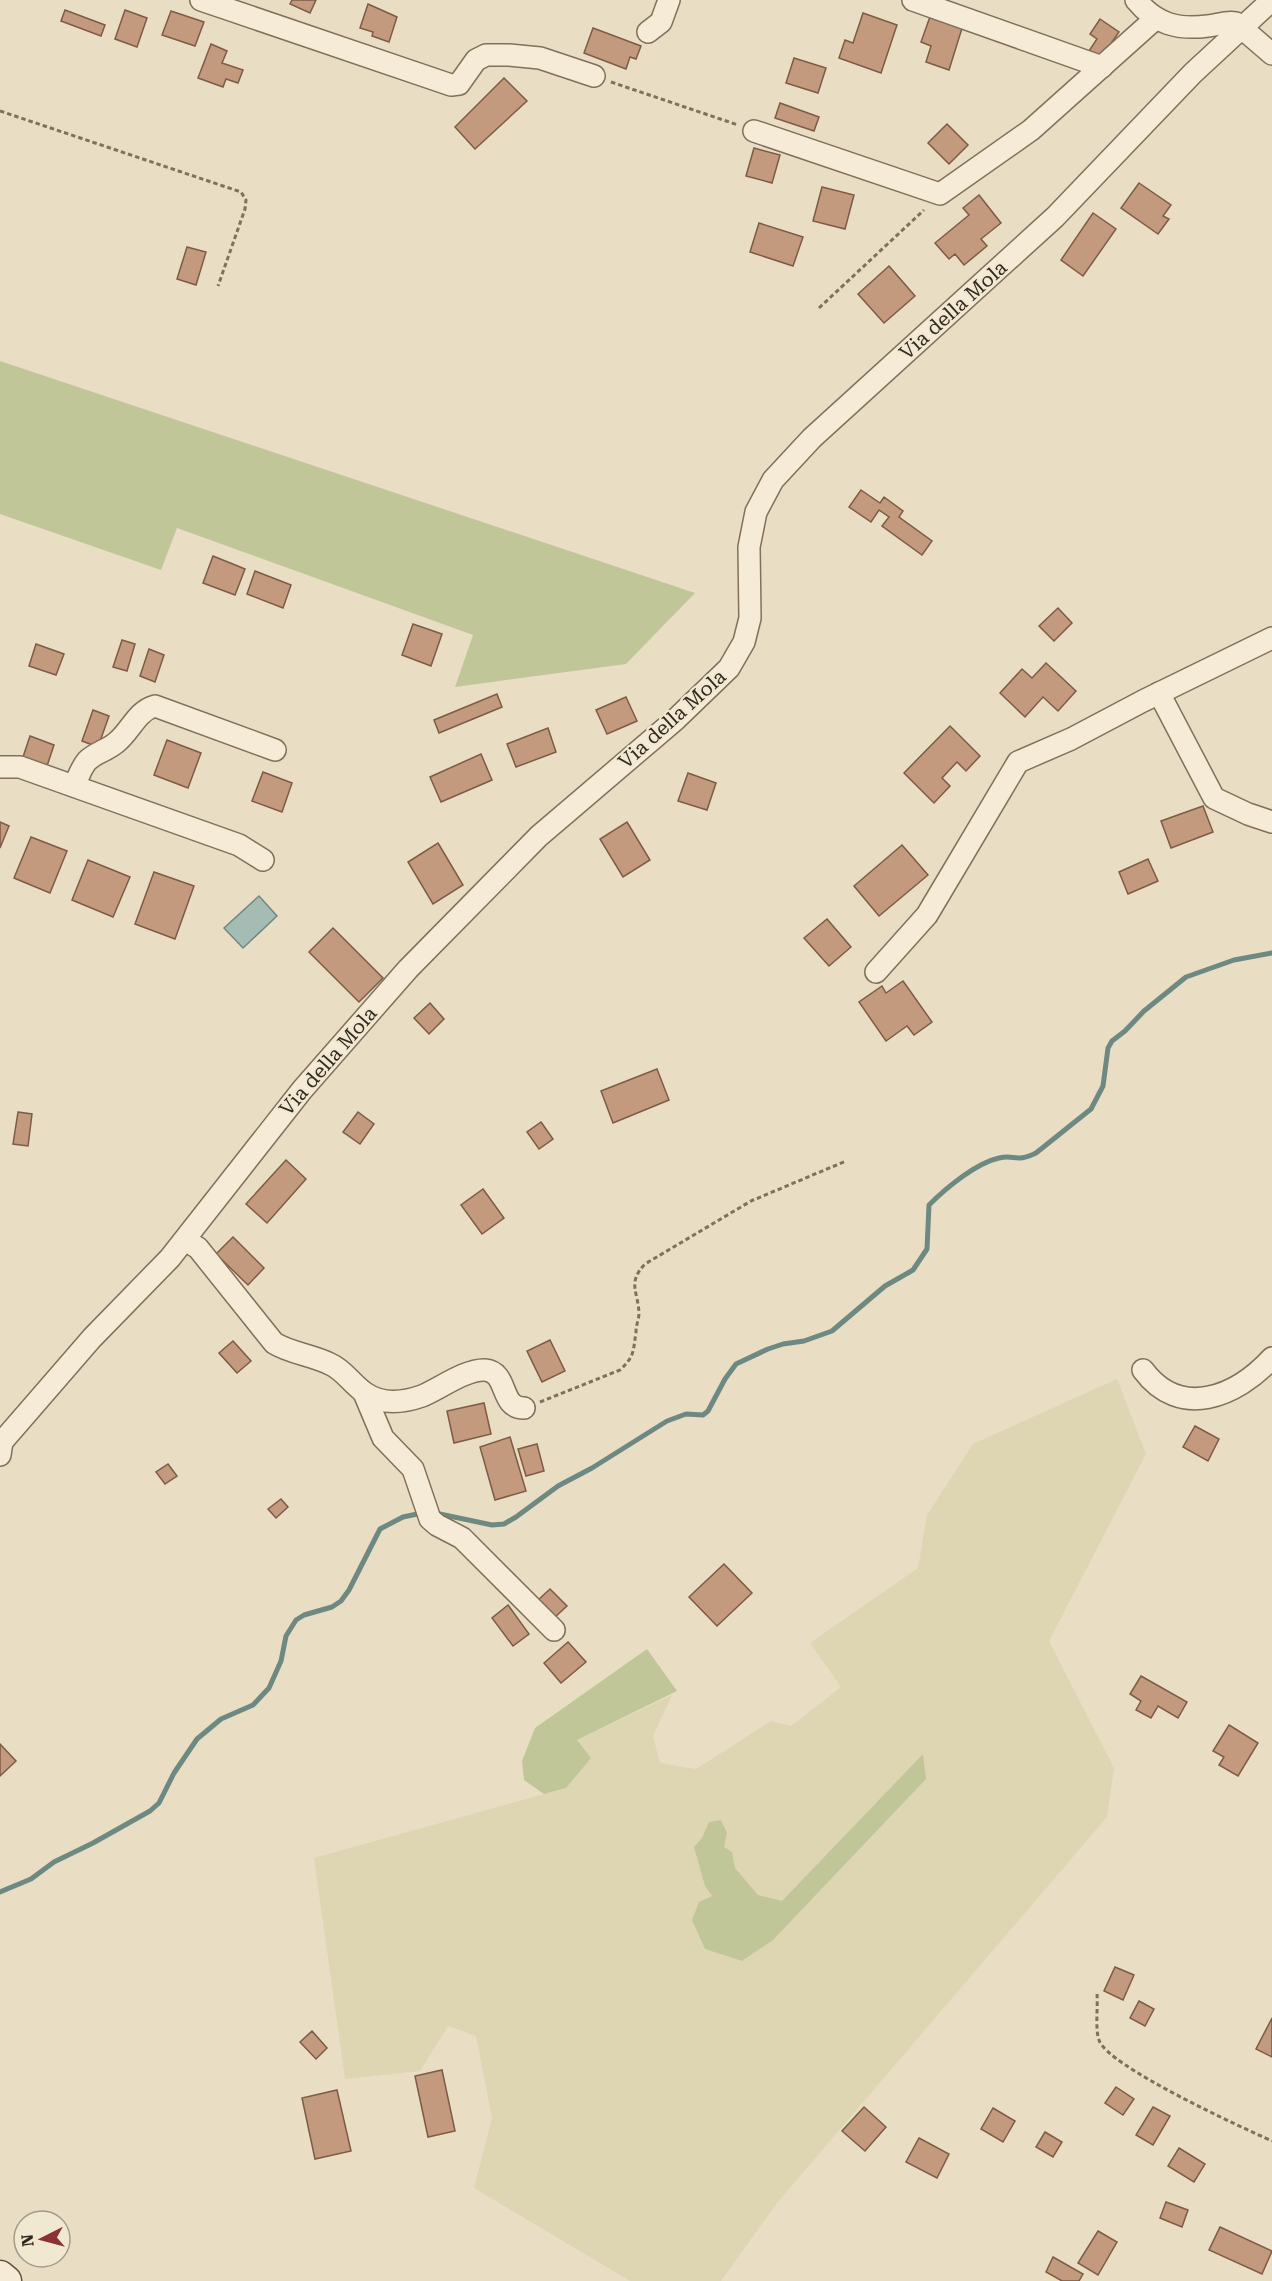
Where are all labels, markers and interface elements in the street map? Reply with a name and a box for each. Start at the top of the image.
street label: Via della Mola [894,255,1012,365]
street label: Via della Mola [613,664,731,774]
street label: Via della Mola [274,1002,382,1120]
north arrow [12,2209,72,2269]
text: N [17,2233,38,2248]

